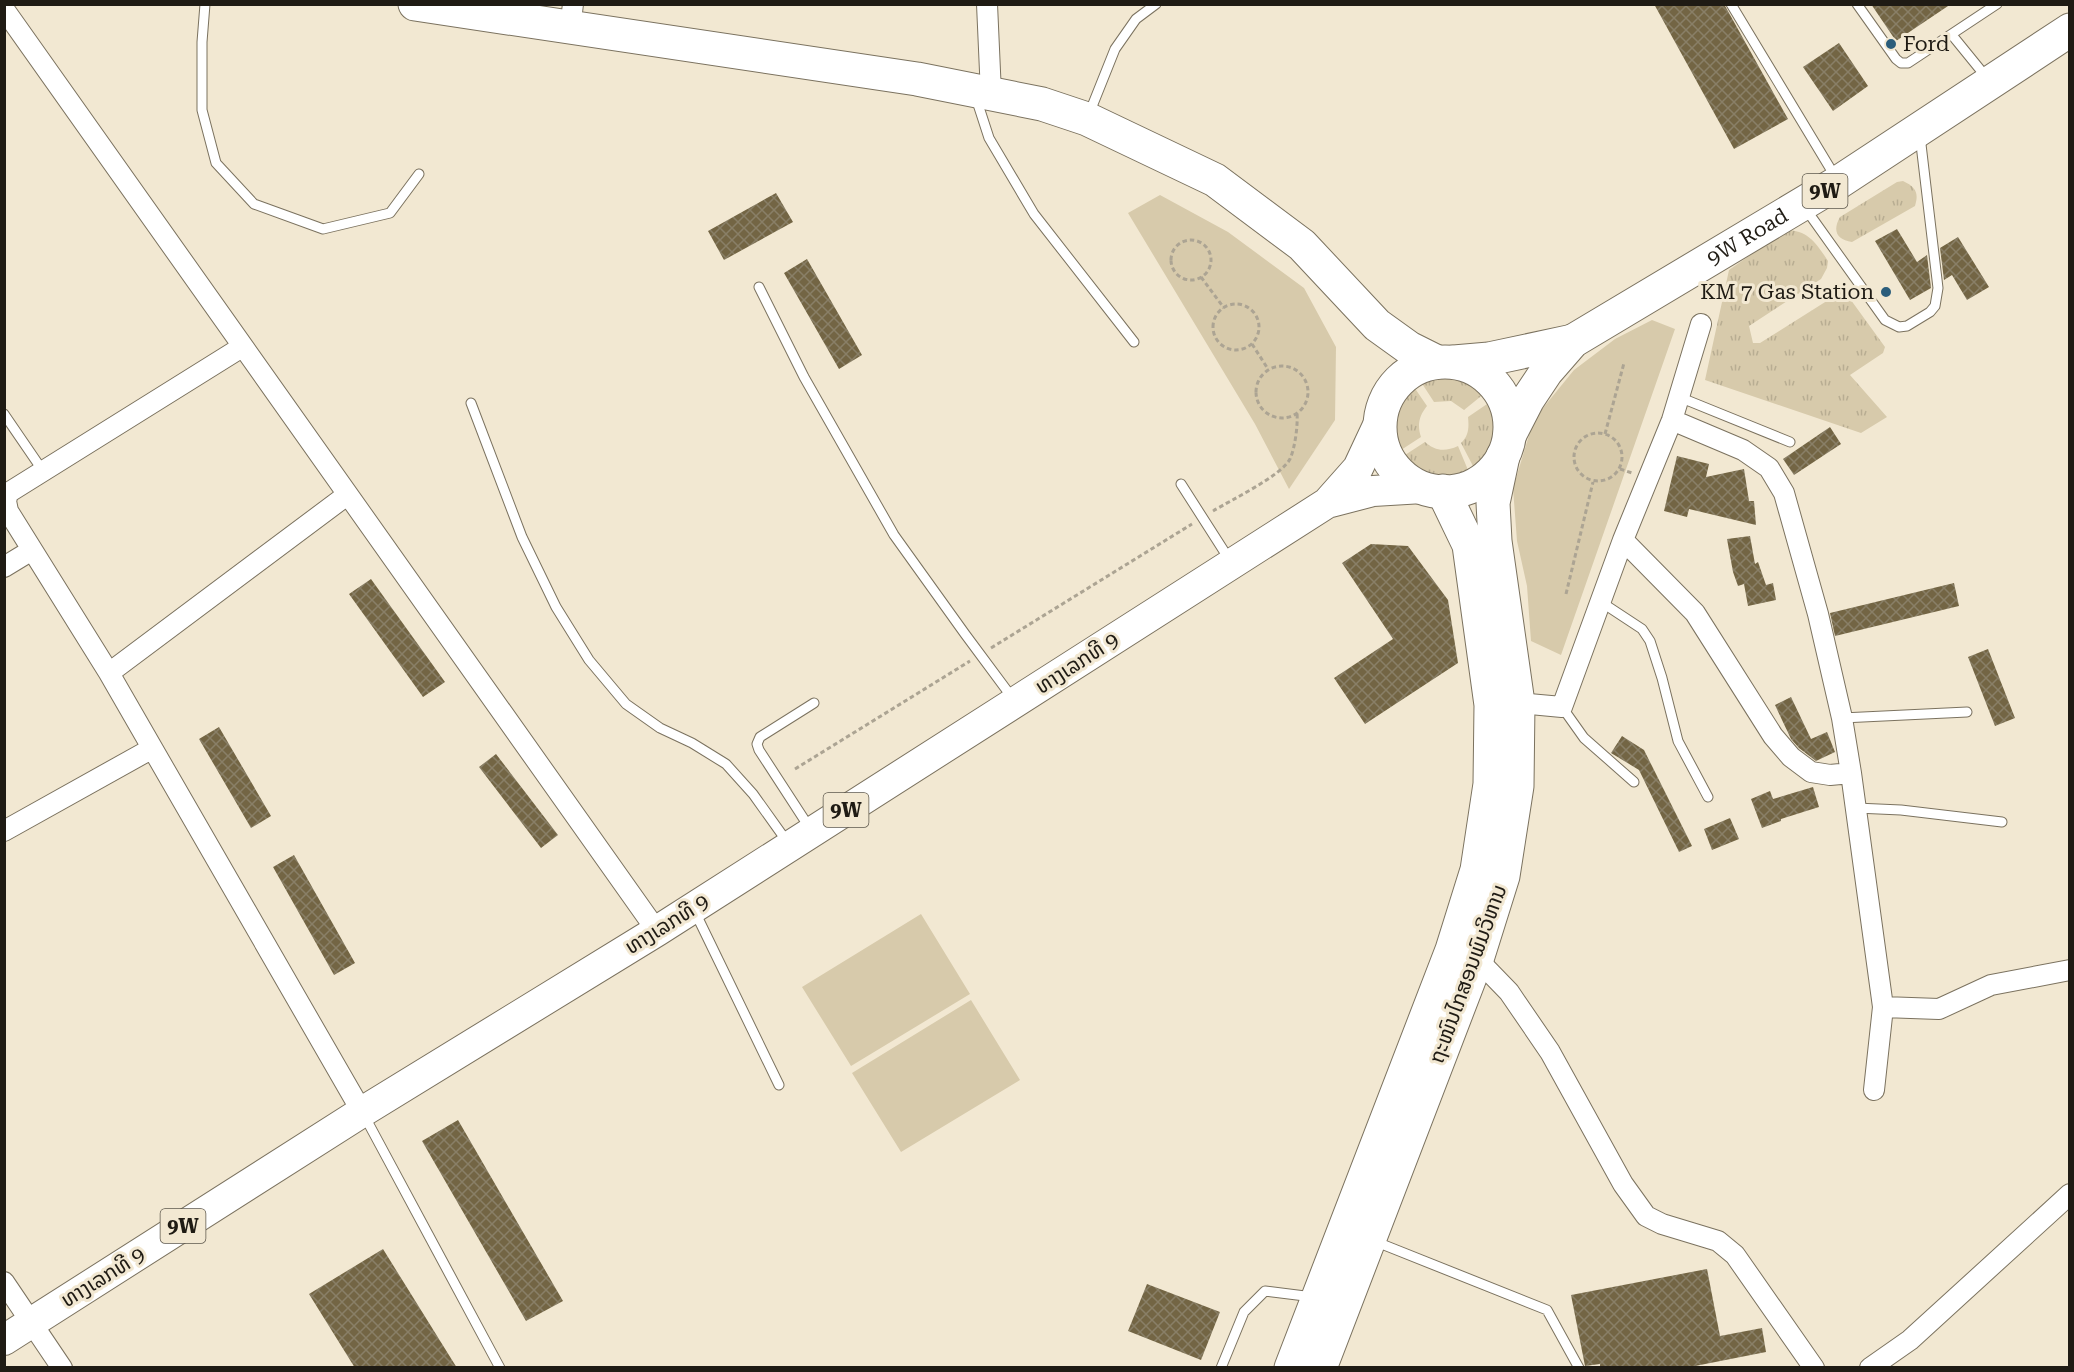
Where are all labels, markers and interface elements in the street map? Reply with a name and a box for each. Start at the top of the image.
place label: Ford [1903,32,1950,56]
marker: Ford [1884,37,1898,51]
road number: 9W [1802,174,1848,208]
street label: 9W Road [1703,203,1793,270]
place label: KM 7 Gas Station [1700,280,1874,304]
marker: KM 7 Gas Station [1879,285,1893,299]
street label: ທາງເລກທີ 9 [1030,626,1123,699]
road number: 9W [824,793,868,827]
street label: ຖະໜົນໄກສອນພົມວິຫານ [1424,881,1512,1067]
street label: ທາງເລກທີ 9 [620,888,713,959]
road number: 9W [160,1209,206,1243]
street label: ທາງເລກທີ 9 [56,1241,149,1312]

